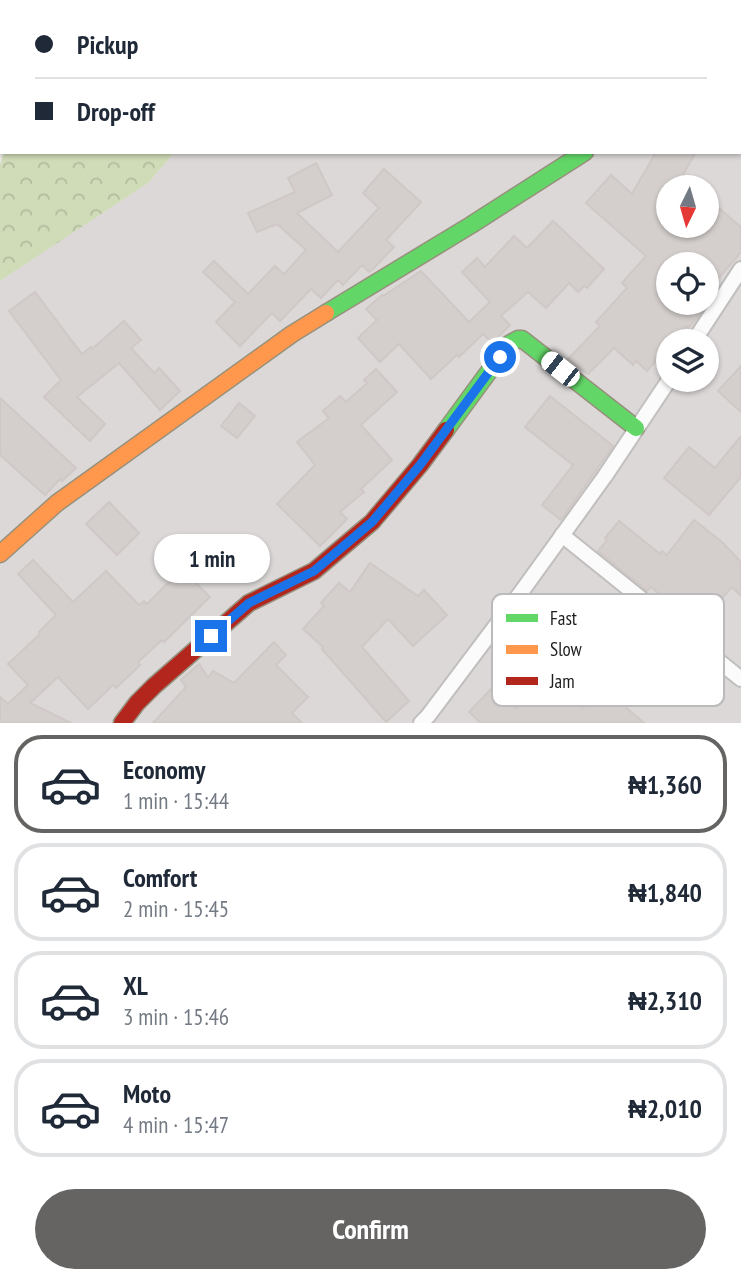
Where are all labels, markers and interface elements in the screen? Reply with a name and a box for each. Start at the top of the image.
text: Pickup [77,28,138,61]
text: Drop-off [77,95,155,128]
north arrow [656,175,719,238]
map controls [656,175,719,392]
button: locate [656,252,719,315]
button: layers [656,329,719,392]
route start [484,341,516,373]
car [537,348,584,390]
callout: 1 min [153,534,269,584]
text: 1 min [189,544,235,573]
legend [492,594,724,706]
text: Fast [550,606,578,630]
route end [195,620,227,652]
text: Slow [550,637,583,661]
text: Jam [549,669,575,693]
icon: car [39,753,102,816]
text: Economy [123,753,205,786]
text: ₦1,360 [628,768,702,801]
text: 1 min · 15:44 [123,786,229,815]
icon: car [39,861,102,924]
text: Comfort [123,861,197,894]
text: ₦1,840 [628,876,702,909]
text: 2 min · 15:45 [123,894,229,923]
icon: car [39,969,102,1032]
text: XL [123,969,148,1002]
text: ₦2,310 [628,984,702,1017]
text: 3 min · 15:46 [123,1002,229,1031]
icon: car [39,1077,102,1140]
text: Moto [123,1077,171,1110]
text: ₦2,010 [628,1092,702,1125]
text: 4 min · 15:47 [123,1110,229,1139]
button: Confirm [35,1189,706,1269]

